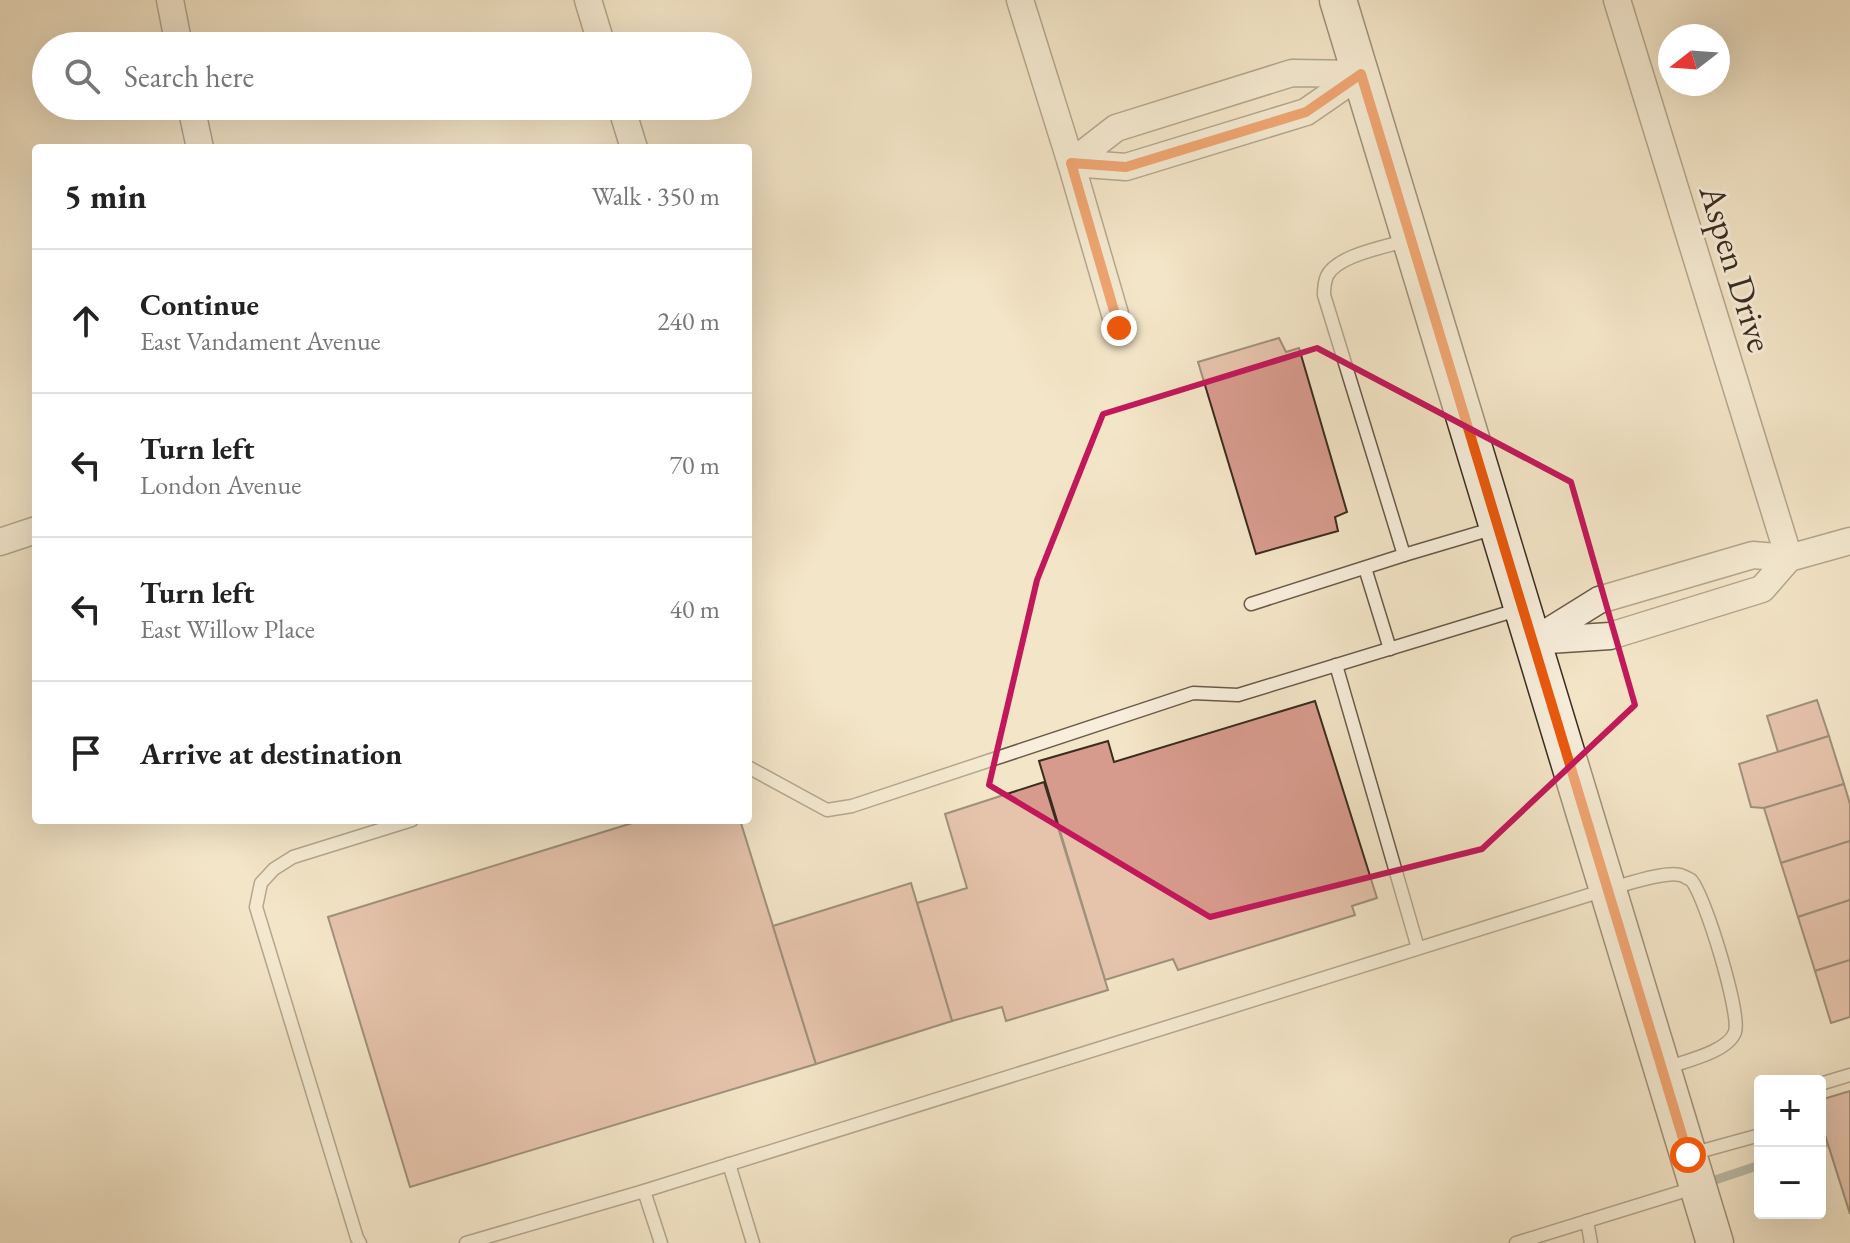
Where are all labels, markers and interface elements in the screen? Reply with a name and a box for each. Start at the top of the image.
north arrow [1658,24,1730,96]
search box [32,32,752,120]
icon: search [60,54,104,98]
text: Search here [124,57,254,96]
text: 5 min [64,174,147,218]
street label: Aspen Drive [1689,178,1784,357]
text: Walk · 350 m [592,179,720,213]
text: Continue [140,285,259,324]
icon: ahead [64,299,108,343]
text: 240 m [657,304,720,338]
route end [1101,310,1137,346]
text: East Vandament Avenue [140,324,381,358]
text: Turn left [140,429,254,468]
icon: left [64,443,108,487]
text: 70 m [670,448,720,482]
text: London Avenue [140,468,301,502]
text: Turn left [140,573,254,612]
icon: left [64,587,108,631]
text: 40 m [670,592,720,626]
text: East Willow Place [140,612,315,646]
icon: arrive [64,731,108,775]
text: Arrive at destination [140,734,402,773]
map controls [1754,1075,1826,1219]
button: + [1754,1075,1826,1147]
route start [1670,1137,1706,1173]
button: − [1754,1147,1826,1219]

